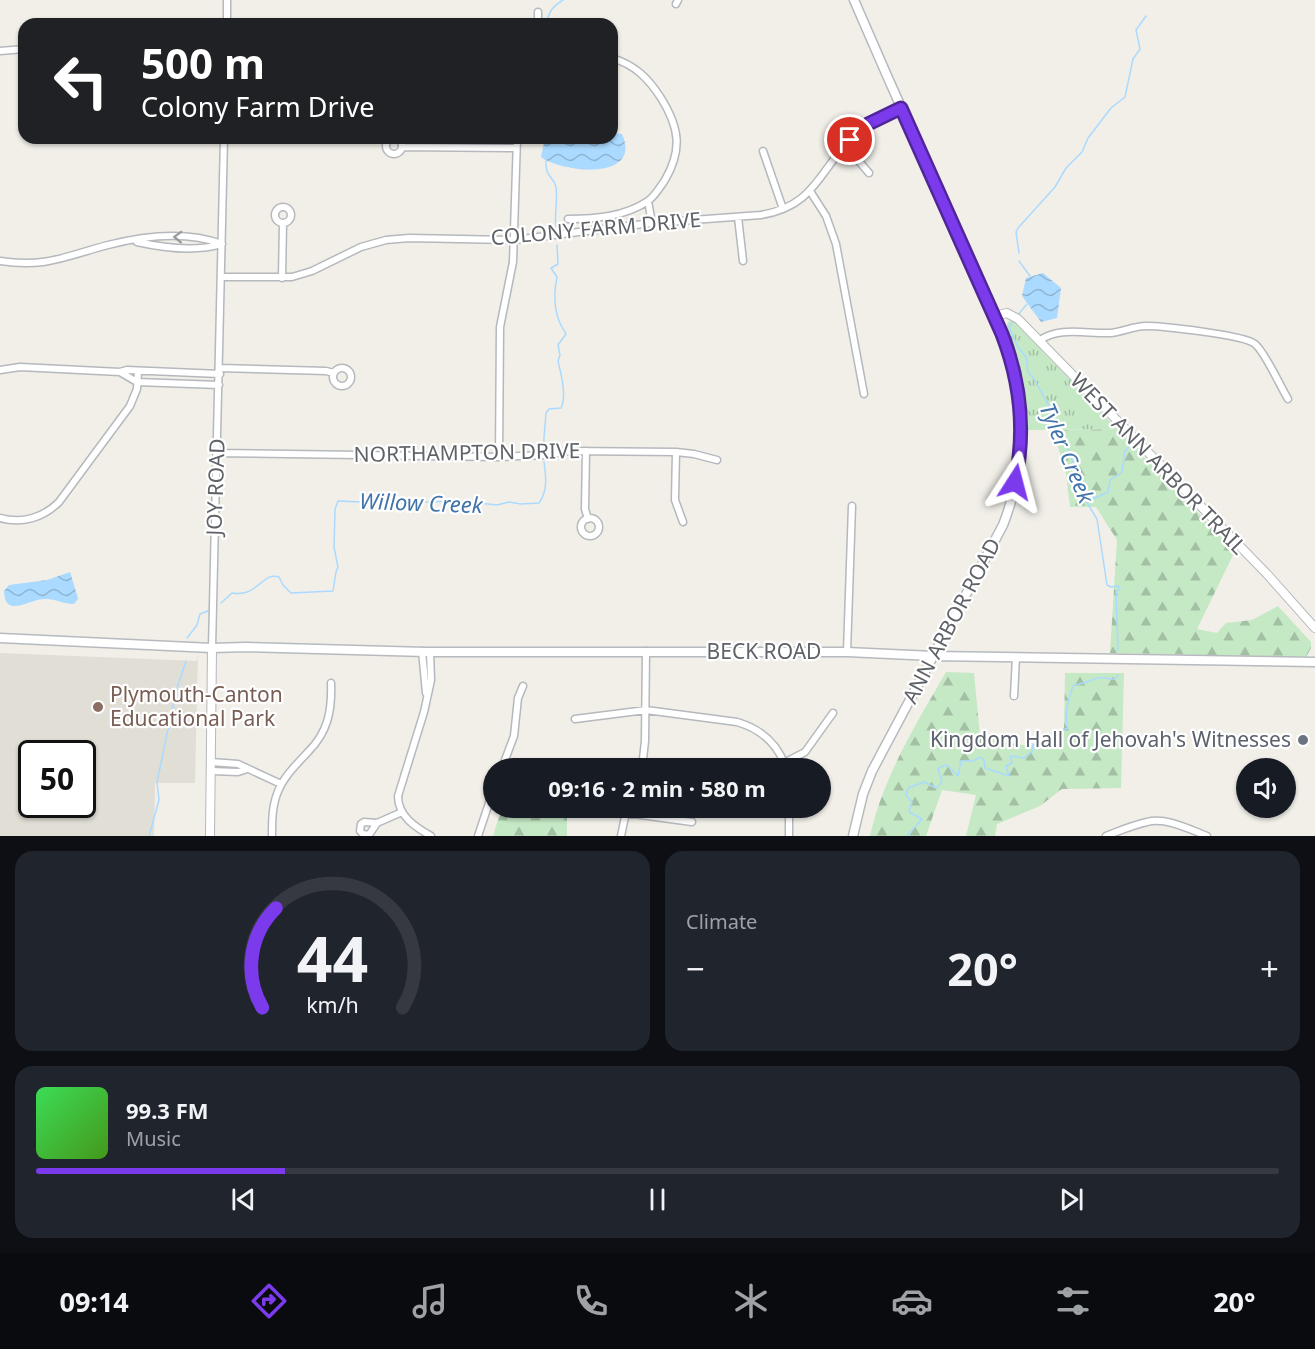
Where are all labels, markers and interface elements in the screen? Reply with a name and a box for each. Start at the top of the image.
text: 500 m [141,34,265,91]
icon: left [42,42,120,120]
text: Colony Farm Drive [141,88,375,125]
pin [824,114,875,165]
icon: arrive [833,123,866,156]
street label: COLONY FARM DRIVE [490,205,702,251]
one-way arrow [173,231,182,244]
street label: WEST ANN ARBOR TRAIL [1065,367,1253,560]
water label: Tyler Creek [1033,398,1103,508]
street label: NORTHAMPTON DRIVE [353,436,581,468]
street label: JOY ROAD [199,438,231,538]
position arrow [983,450,1047,514]
water label: Willow Creek [359,485,484,519]
street label: ANN ARBOR ROAD [896,533,1007,708]
street label: BECK ROAD [707,637,821,665]
place label: Plymouth-Canton Educational Park [110,680,283,732]
marker: Plymouth-Canton Educational Park [91,700,105,714]
place label: Kingdom Hall of Jehovah's Witnesses [930,725,1291,753]
marker: Kingdom Hall of Jehovah's Witnesses [1296,733,1310,747]
speed limit sign: 50 [18,740,96,818]
map controls [1236,758,1296,818]
button: sound [1236,758,1296,818]
text: 09:16 · 2 min · 580 m [548,773,766,803]
text: Climate [686,908,757,935]
text: 44 [297,915,368,1000]
text: 20° [947,938,1018,999]
text: − [686,946,705,991]
text: + [1260,946,1279,991]
text: km/h [306,990,359,1019]
text: 99.3 FM [126,1095,208,1125]
text: Music [126,1125,181,1152]
icon: previous [227,1183,260,1216]
icon: pause [641,1183,674,1216]
icon: next [1055,1183,1088,1216]
icon: directions [248,1280,290,1322]
icon: music [409,1280,451,1322]
icon: phone [570,1280,612,1322]
icon: climate [730,1280,772,1322]
icon: car [891,1280,933,1322]
icon: filters [1052,1280,1094,1322]
text: 09:14 [59,1283,129,1320]
text: 20° [1213,1283,1256,1320]

